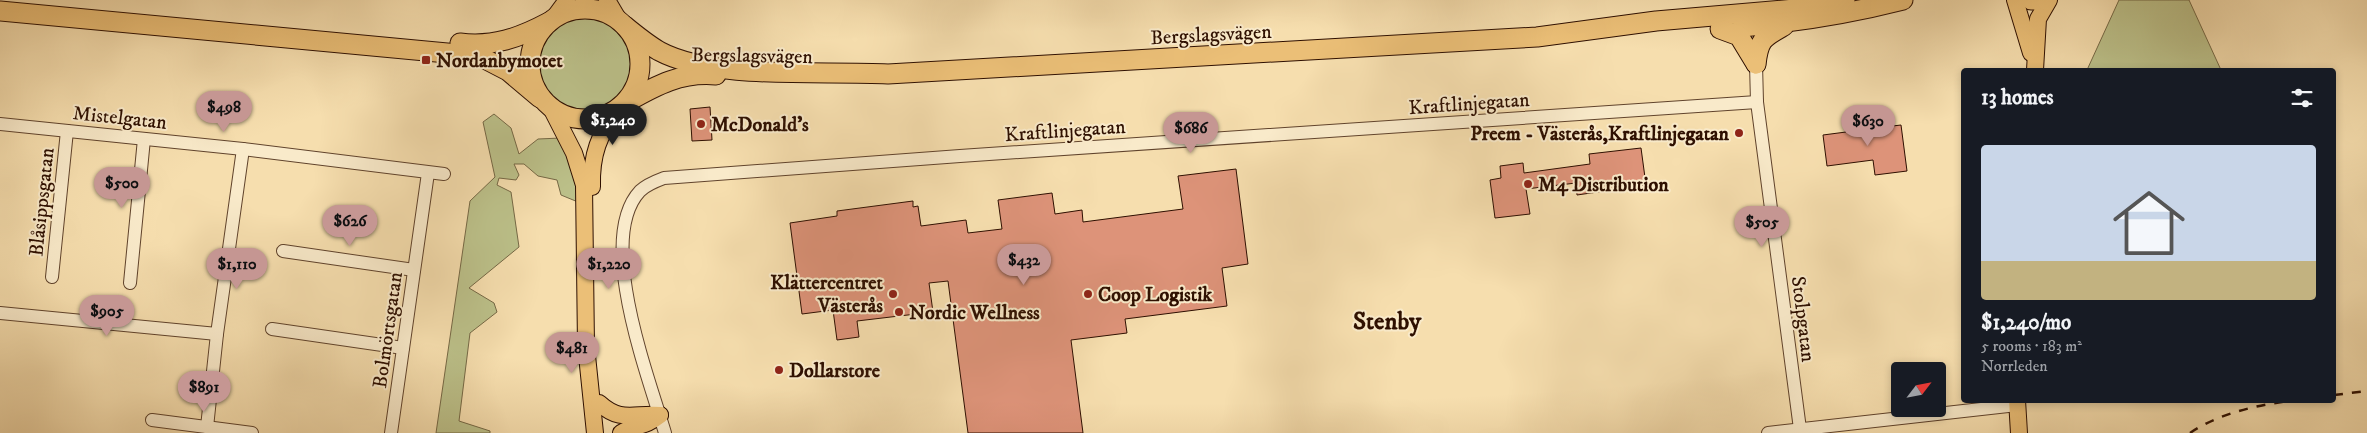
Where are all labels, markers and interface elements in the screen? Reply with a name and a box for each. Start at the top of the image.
street label: Bergslagsvägen [1150,20,1273,51]
street label: Bergslagsvägen [691,43,813,70]
place label: Nordanbymotet [436,49,563,74]
marker: Nordanbymotet [420,54,432,66]
icon: filters [2288,84,2316,112]
text: 13 homes [1981,85,2054,111]
street label: Kraftlinjegatan [1408,88,1531,121]
pin: $498 [194,90,254,133]
text: $498 [207,97,241,117]
street label: Mistelgatan [72,101,169,136]
pin: $1,240 [572,104,654,146]
pin: $630 [1838,104,1898,147]
text: $1,240 [591,110,635,130]
text: $630 [1852,111,1884,131]
pin: $686 [1161,112,1221,154]
place label: McDonald's [711,113,809,138]
street label: Kraftlinjegatan [1004,115,1127,148]
marker: McDonald's [695,118,707,130]
text: $686 [1174,118,1208,138]
place label: Preem - Västerås,Kraftlinjegatan [1470,122,1730,147]
marker: Preem - Västerås,Kraftlinjegatan [1733,127,1745,139]
street label: Blåsippsgatan [24,146,61,258]
pin: $500 [92,166,152,209]
text: $500 [105,173,139,193]
place label: M4 Distribution [1538,173,1669,198]
marker: M4 Distribution [1522,178,1534,190]
icon: home [2104,178,2194,268]
pin: $626 [320,204,380,247]
pin: $505 [1732,206,1792,248]
text: $626 [333,211,367,231]
text: $505 [1745,212,1779,232]
pin: $432 [994,244,1054,286]
pin: $1,110 [196,248,278,290]
pin: $1,220 [568,248,650,290]
text: $432 [1008,250,1040,270]
text: $1,110 [217,254,257,274]
text: $1,220 [587,254,631,274]
street label: Bolmörtsgatan [368,270,409,390]
place label: Klättercentret Västerås [770,271,884,319]
street label: Stolpgatan [1785,275,1820,364]
place label: Coop Logistik [1098,283,1213,308]
marker: Klättercentret Västerås [887,288,899,300]
marker: Coop Logistik [1082,288,1094,300]
pin: $905 [77,294,137,337]
text: $905 [90,301,124,321]
place label: Nordic Wellness [909,301,1040,326]
marker: Nordic Wellness [893,306,905,318]
district label: Stenby [1353,306,1422,337]
text: $1,240/mo [1981,310,2071,336]
pin: $481 [542,332,602,374]
text: 5 rooms · 183 m² [1981,336,2082,356]
text: $481 [556,338,588,358]
text: Norrleden [1981,356,2048,376]
place label: Dollarstore [789,359,881,384]
north arrow [1891,362,1946,418]
map controls [1891,362,1946,417]
marker: Dollarstore [773,364,785,376]
pin: $891 [174,370,234,413]
text: $891 [189,377,219,397]

